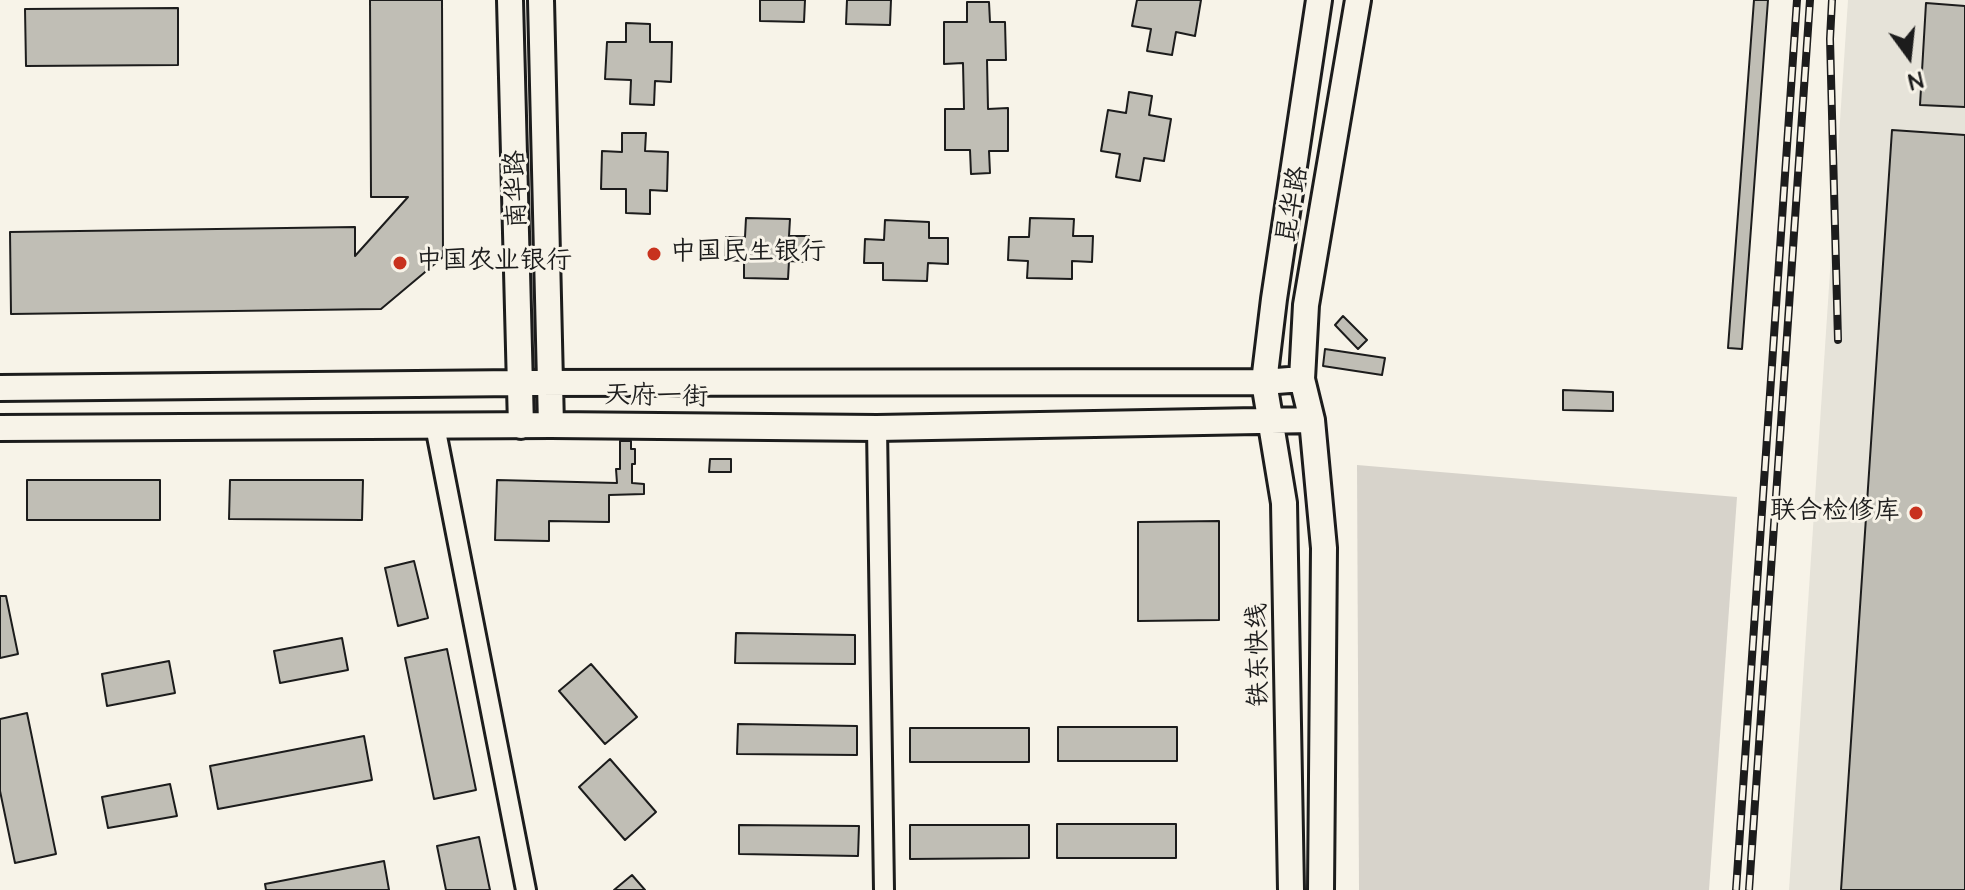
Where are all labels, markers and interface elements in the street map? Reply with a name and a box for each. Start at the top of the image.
north arrow [1869,16,1949,96]
text: N [1905,63,1926,96]
street label: 南华路 [501,149,535,229]
street label: 昆华路 [1272,164,1316,246]
place label: 中国民生银行 [670,238,826,270]
marker: 中国民生银行 [645,245,663,263]
place label: 中国农业银行 [416,247,572,279]
marker: 中国农业银行 [391,254,409,272]
street label: 天府一街 [604,381,708,415]
place label: 联合检修库 [1770,497,1900,529]
marker: 联合检修库 [1907,504,1925,522]
street label: 铁东快线 [1243,603,1277,707]

